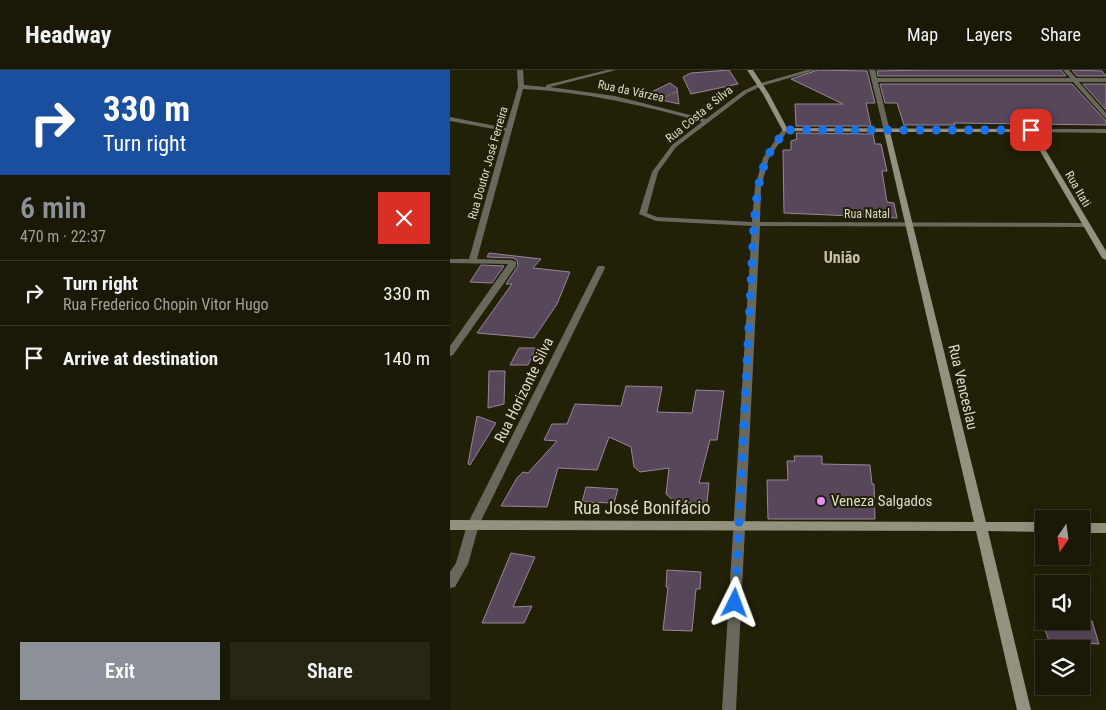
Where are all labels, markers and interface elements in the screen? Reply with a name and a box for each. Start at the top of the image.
text: Headway [25,21,111,49]
text: Map [907,24,938,45]
text: Layers [966,24,1013,45]
text: Share [1041,24,1081,45]
street label: Rua da Várzea [597,77,666,105]
street label: Rua Costa e Silva [663,83,735,145]
text: 330 m [103,89,190,130]
icon: right [20,90,85,155]
street label: Rua Doutor José Ferreira [465,105,511,221]
pin [1010,109,1052,151]
icon: arrive [1017,116,1045,144]
text: Turn right [103,131,186,156]
street label: Rua Itati [1062,168,1094,210]
text: 6 min [20,190,86,225]
button: close [378,192,430,244]
street label: Rua Natal [844,207,890,221]
text: 470 m · 22:37 [20,227,106,246]
district label: União [824,248,860,267]
text: Turn right [63,272,138,295]
icon: right [20,279,48,307]
text: 330 m [383,282,430,305]
text: Rua Frederico Chopin Vitor Hugo [63,295,269,314]
street label: Rua Horizonte Silva [491,334,557,446]
street label: Rua Venceslau [944,343,982,431]
icon: arrive [20,344,48,372]
text: Arrive at destination [63,347,218,370]
text: 140 m [383,347,430,370]
place label: Veneza Salgados [831,492,933,510]
marker: Veneza Salgados [815,495,827,507]
street label: Rua José Bonifácio [573,497,711,518]
north arrow [1035,510,1090,565]
map controls [1035,510,1090,695]
button: sound [1035,575,1090,630]
position arrow [708,576,760,628]
button: layers [1035,640,1090,695]
button: Exit [20,642,220,700]
button: Share [230,642,430,700]

